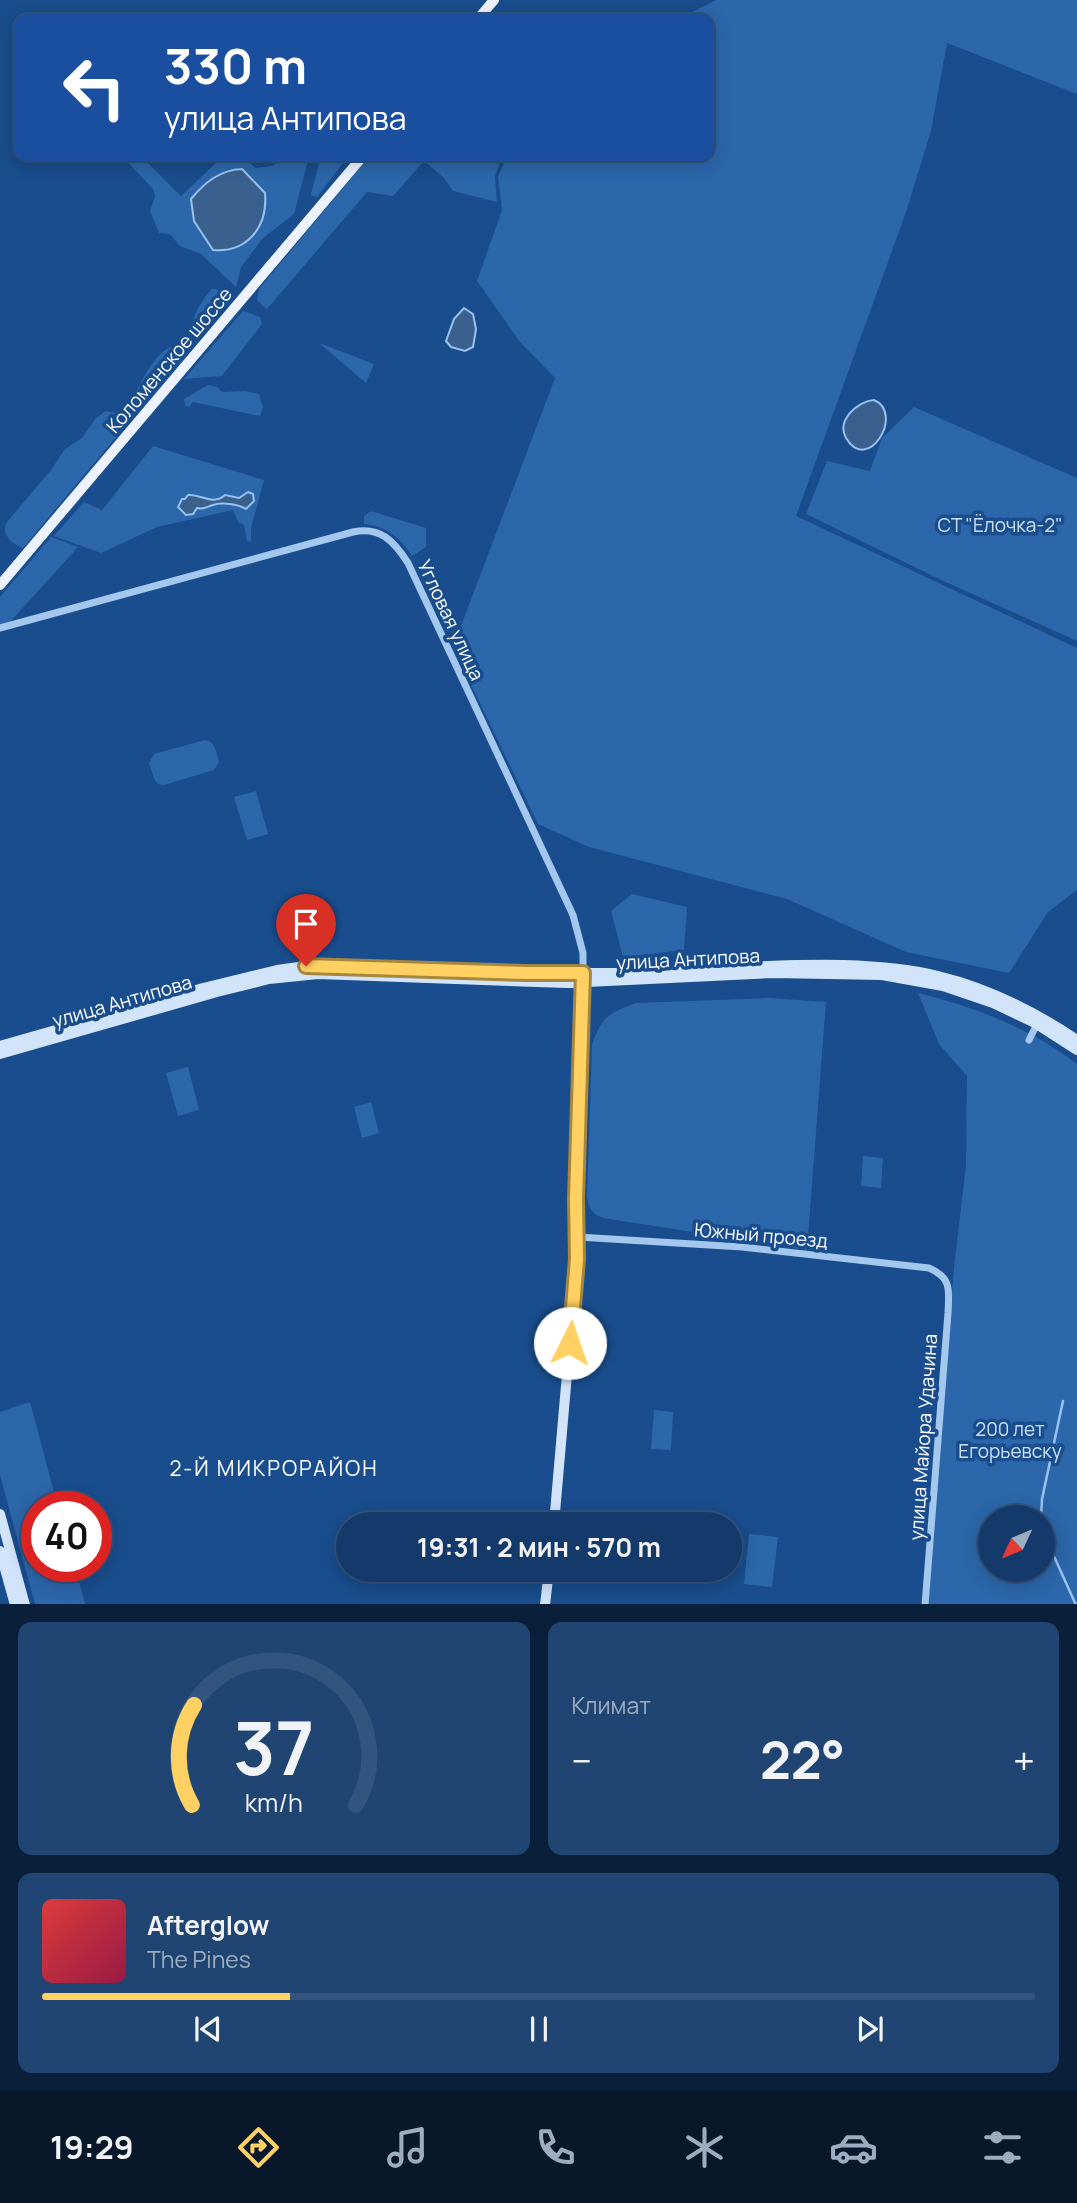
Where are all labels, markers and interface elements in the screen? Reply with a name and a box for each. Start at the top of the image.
text: 330 m [164,32,307,99]
icon: left [49,42,140,133]
text: улица Антипова [164,96,406,140]
street label: Коломенское шоссе [100,282,238,438]
park label: СТ "Ёлочка-2" [937,512,1063,538]
street label: Угловая улица [412,555,490,685]
pin [276,894,336,966]
icon: arrive [287,905,325,943]
street label: улица Антипова [615,942,761,976]
street label: улица Антипова [49,969,195,1033]
street label: Южный проезд [693,1216,829,1254]
position arrow [533,1306,607,1380]
street label: улица Майора Удачина [903,1333,943,1541]
park label: 200 лет Егорьевску [958,1416,1062,1464]
district label: 2-Й МИКРОРАЙОН [169,1454,379,1482]
speed limit sign: 40 [21,1491,112,1582]
north arrow [978,1505,1055,1582]
map controls [978,1505,1055,1582]
text: 19:31 · 2 мин · 570 m [417,1529,661,1565]
text: Климат [572,1689,651,1721]
text: 37 [233,1697,314,1797]
text: 22° [760,1724,845,1795]
text: − [572,1734,592,1786]
text: + [1013,1734,1035,1786]
text: km/h [245,1784,303,1819]
text: Afterglow [147,1907,269,1943]
text: The Pines [147,1943,251,1975]
icon: previous [189,2010,227,2048]
icon: pause [520,2010,558,2048]
icon: next [851,2010,889,2048]
icon: directions [234,2123,283,2172]
icon: music [383,2123,432,2172]
icon: phone [531,2123,580,2172]
icon: climate [680,2123,729,2172]
icon: car [829,2123,878,2172]
icon: filters [978,2123,1027,2172]
text: 19:29 [50,2125,134,2169]

